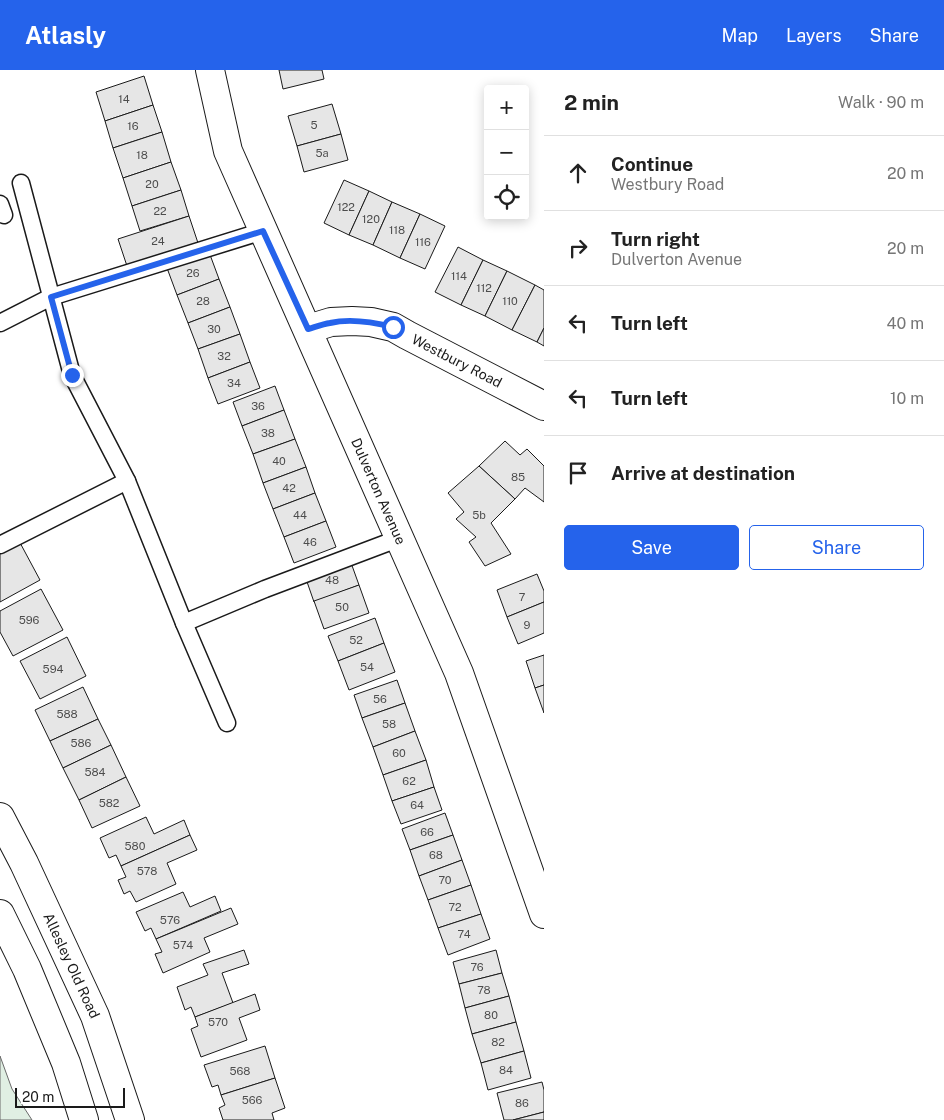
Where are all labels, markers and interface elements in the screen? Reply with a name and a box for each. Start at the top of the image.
text: Atlasly [25,21,106,49]
text: Map [722,25,758,46]
text: Layers [786,25,842,46]
text: Share [870,25,919,46]
map controls [484,85,529,220]
button: + [484,85,529,130]
text: 2 min [564,90,619,115]
house number: 14 [118,93,130,105]
text: Walk · 90 m [838,93,924,112]
house number: 5 [310,119,318,131]
house number: 16 [127,120,139,132]
button: − [484,130,529,175]
house number: 5a [315,147,329,159]
house number: 18 [136,149,148,161]
text: Continue [611,153,693,175]
icon: ahead [564,159,592,187]
text: 20 m [887,164,924,183]
button: locate [484,175,529,220]
text: Westbury Road [611,175,724,194]
house number: 20 [145,178,159,190]
house number: 122 [337,201,355,213]
house number: 22 [153,205,167,217]
house number: 120 [362,213,380,225]
house number: 118 [389,224,405,236]
text: Turn right [611,228,700,250]
icon: right [564,234,592,262]
house number: 24 [151,235,165,247]
house number: 116 [415,236,431,248]
text: 20 m [887,239,924,258]
text: Dulverton Avenue [611,250,742,269]
house number: 26 [186,267,200,279]
house number: 114 [451,270,467,282]
house number: 112 [476,282,492,294]
house number: 28 [196,295,210,307]
house number: 110 [502,295,518,307]
icon: left [564,309,592,337]
text: Turn left [611,312,688,334]
text: 40 m [886,314,924,333]
route start [382,316,405,339]
house number: 30 [207,323,221,335]
street label: Westbury Road [409,331,505,391]
house number: 32 [217,350,231,362]
route end [61,364,84,387]
house number: 34 [227,377,241,389]
icon: left [564,384,592,412]
text: Turn left [611,387,688,409]
text: 10 m [890,389,924,408]
house number: 36 [251,400,265,412]
house number: 38 [261,427,275,439]
street label: Dulverton Avenue [348,435,409,547]
house number: 40 [272,455,286,467]
icon: arrive [564,459,592,487]
text: Arrive at destination [611,462,795,484]
house number: 85 [511,471,525,483]
house number: 42 [282,482,296,494]
house number: 44 [293,509,307,521]
house number: 5b [472,509,486,521]
button: Save [564,525,739,570]
button: Share [749,525,924,570]
house number: 46 [303,536,317,548]
house number: 48 [325,574,339,586]
house number: 7 [519,591,526,603]
house number: 50 [335,601,349,613]
house number: 596 [19,614,39,626]
house number: 9 [524,619,531,631]
house number: 52 [349,634,363,646]
house number: 54 [360,661,374,673]
house number: 594 [43,663,63,675]
house number: 56 [373,693,387,705]
house number: 588 [56,708,78,720]
house number: 58 [382,718,396,730]
house number: 586 [71,737,92,749]
house number: 60 [392,747,406,759]
house number: 584 [84,766,106,778]
house number: 62 [402,775,416,787]
house number: 582 [99,797,120,809]
house number: 64 [410,799,424,811]
house number: 66 [420,826,434,838]
house number: 580 [125,840,146,852]
house number: 68 [429,849,443,861]
house number: 578 [137,865,157,877]
house number: 70 [438,874,452,886]
house number: 72 [448,901,462,913]
street label: Allesley Old Road [40,910,103,1021]
house number: 576 [160,914,180,926]
house number: 74 [457,928,471,940]
house number: 574 [173,939,193,951]
house number: 76 [470,961,484,973]
house number: 78 [477,984,491,996]
house number: 80 [484,1009,498,1021]
house number: 570 [208,1016,228,1028]
house number: 82 [491,1036,505,1048]
house number: 84 [499,1064,513,1076]
house number: 568 [230,1065,250,1077]
scale bar [15,1085,125,1108]
text: 20 m [22,1089,54,1105]
house number: 566 [242,1094,262,1106]
house number: 86 [515,1097,529,1109]

